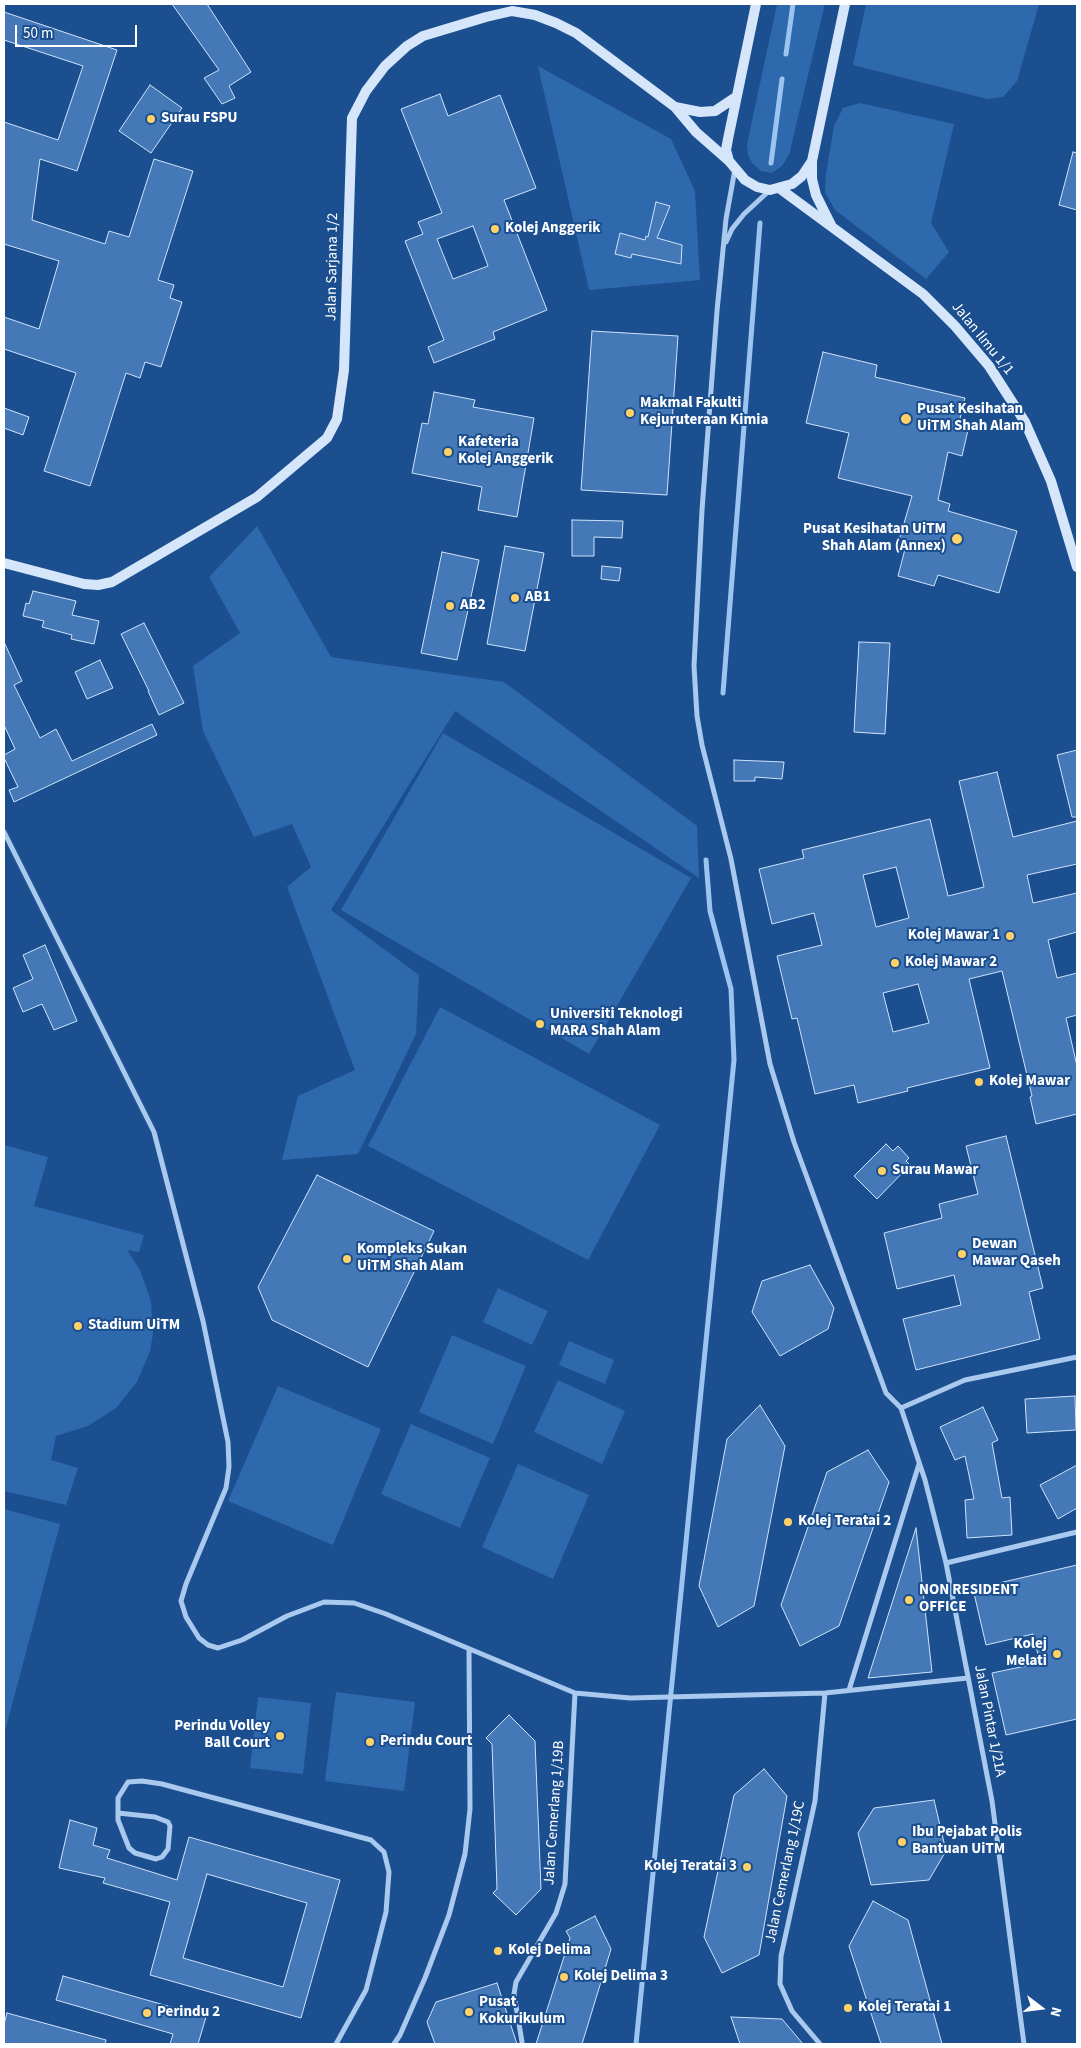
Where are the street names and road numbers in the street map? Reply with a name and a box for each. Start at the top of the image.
street label: Jalan Sarjana 1/2 [323,213,343,321]
street label: Jalan Ilmu 1/1 [947,299,1017,379]
street label: Jalan Pintar 1/21A [969,1663,1009,1779]
street label: Jalan Cemerlang 1/19B [541,1740,569,1886]
street label: Jalan Cemerlang 1/19C [762,1799,810,1945]

